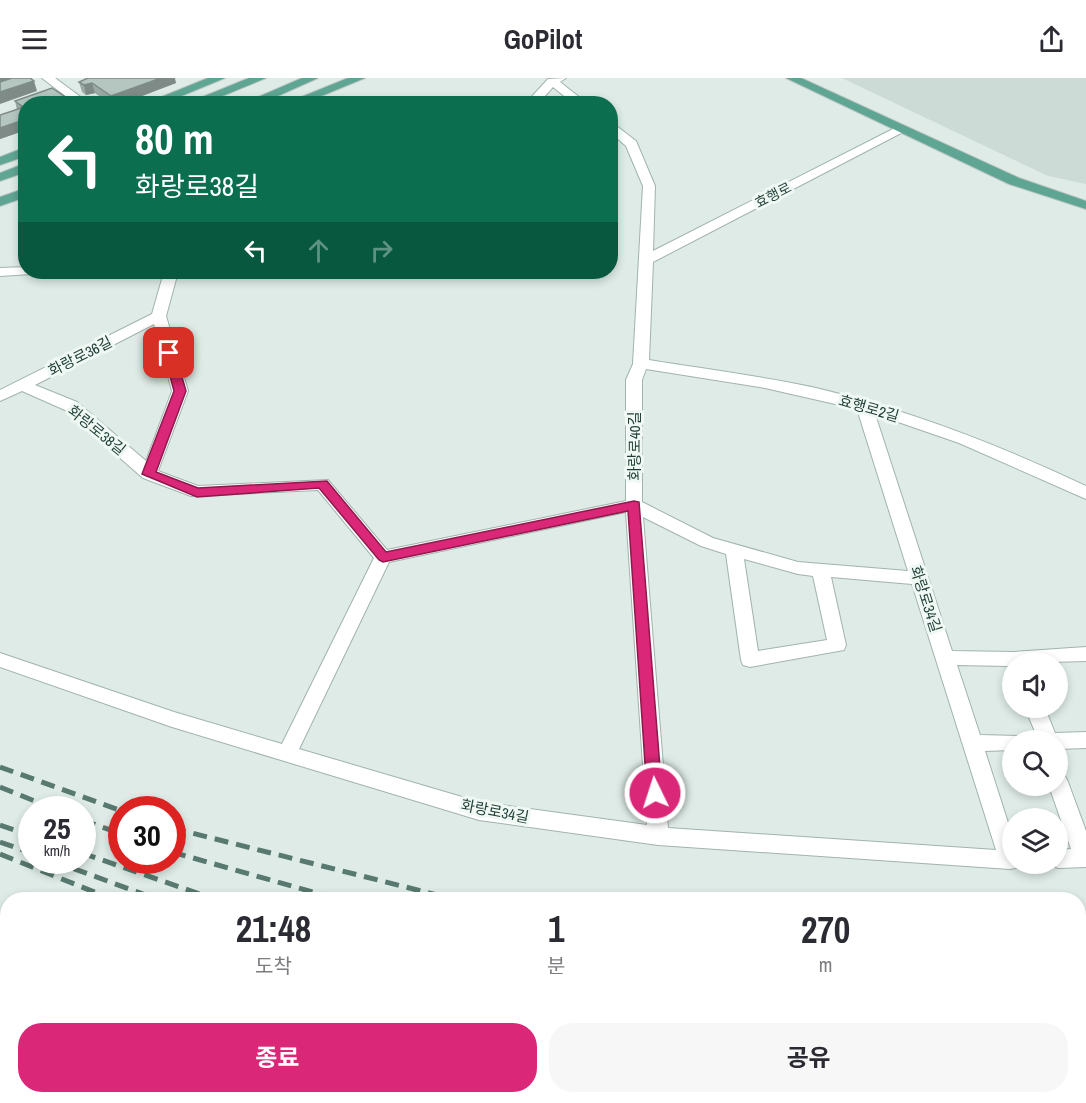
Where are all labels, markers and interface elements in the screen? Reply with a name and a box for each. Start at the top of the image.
text: GoPilot [504,21,582,57]
icon: menu [18,23,51,56]
icon: share [1035,23,1068,56]
text: 80 m [135,111,214,167]
icon: left [36,120,114,198]
text: 화랑로38길 [135,168,259,204]
street label: 효행로 [752,178,794,212]
icon: left [239,234,272,267]
icon: ahead [302,234,335,267]
icon: right [365,234,398,267]
pin [143,327,194,378]
street label: 화랑로36길 [45,331,115,381]
icon: arrive [152,336,185,369]
street label: 효행로2길 [836,389,902,427]
street label: 화랑로38길 [64,400,130,460]
street label: 화랑로40길 [624,412,645,480]
street label: 화랑로34길 [905,563,947,635]
map controls [1002,652,1068,874]
button: sound [1002,652,1068,718]
button: search [1002,730,1068,796]
position arrow [623,761,687,825]
street label: 화랑로34길 [459,794,531,828]
speed limit sign: 30 [108,796,186,874]
text: 25 [43,808,71,848]
button: layers [1002,808,1068,874]
text: km/h [44,840,70,861]
text: 21:48 [236,905,311,953]
text: 1 [548,905,564,953]
text: 270 [801,906,850,954]
text: m [819,951,832,978]
text: 도착 [255,952,292,979]
text: 분 [547,952,565,979]
button: 종료 [18,1023,537,1092]
button: 공유 [549,1023,1068,1092]

